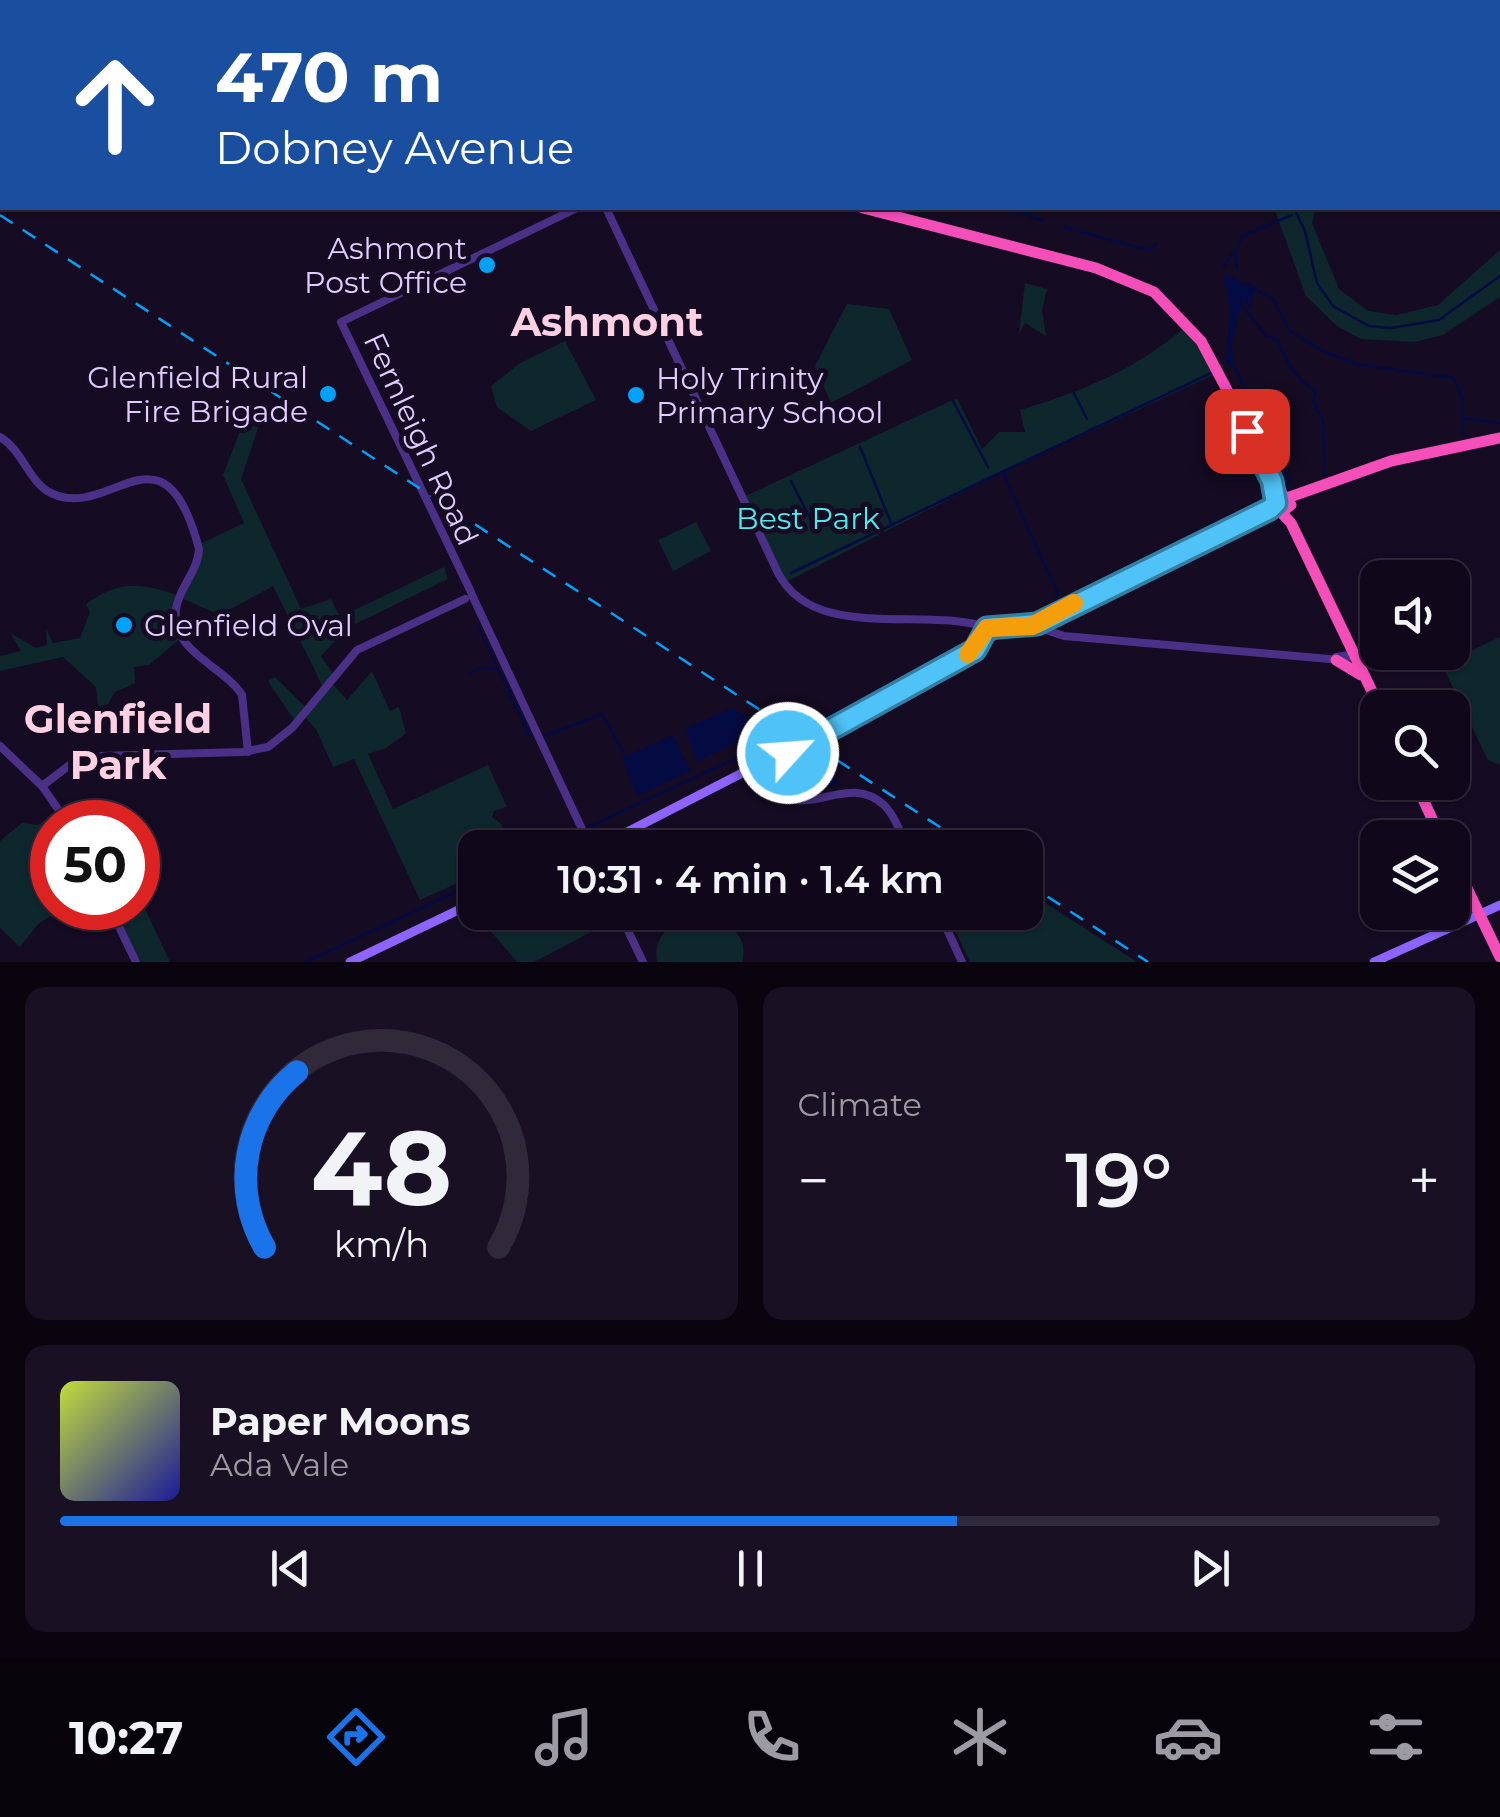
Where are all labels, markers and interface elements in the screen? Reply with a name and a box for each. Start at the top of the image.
text: 470 m [215,34,443,120]
icon: ahead [50,40,180,170]
text: Dobney Avenue [215,120,574,175]
place label: Ashmont Post Office [304,230,467,301]
marker: Ashmont Post Office [476,254,498,276]
district label: Ashmont [510,297,703,346]
street label: Fernleigh Road [356,327,486,551]
place label: Glenfield Rural Fire Brigade [87,359,308,430]
place label: Holy Trinity Primary School [656,360,883,431]
marker: Glenfield Rural Fire Brigade [317,383,339,405]
marker: Holy Trinity Primary School [625,384,647,406]
pin [1205,389,1290,474]
icon: arrive [1220,404,1275,459]
park label: Best Park [736,500,880,537]
map controls [1360,560,1470,930]
button: sound [1360,560,1470,670]
place label: Glenfield Oval [144,607,353,644]
marker: Glenfield Oval [113,614,135,636]
button: search [1360,690,1470,800]
district label: Glenfield Park [24,694,212,789]
position arrow [736,701,840,805]
speed limit sign: 50 [30,800,160,930]
button: layers [1360,820,1470,930]
text: 10:31 · 4 min · 1.4 km [557,856,944,903]
text: Climate [798,1085,922,1124]
text: 48 [311,1104,452,1231]
text: 19° [1065,1134,1172,1226]
text: − [798,1147,829,1214]
text: + [1408,1147,1440,1214]
text: km/h [334,1222,429,1266]
text: Paper Moons [210,1398,471,1445]
text: Ada Vale [210,1445,349,1484]
icon: previous [263,1541,318,1596]
icon: pause [723,1541,778,1596]
icon: next [1183,1541,1238,1596]
icon: directions [321,1702,391,1772]
icon: music [529,1702,599,1772]
icon: phone [737,1702,807,1772]
icon: climate [945,1702,1015,1772]
icon: car [1153,1702,1223,1772]
icon: filters [1361,1702,1431,1772]
text: 10:27 [69,1710,183,1765]

